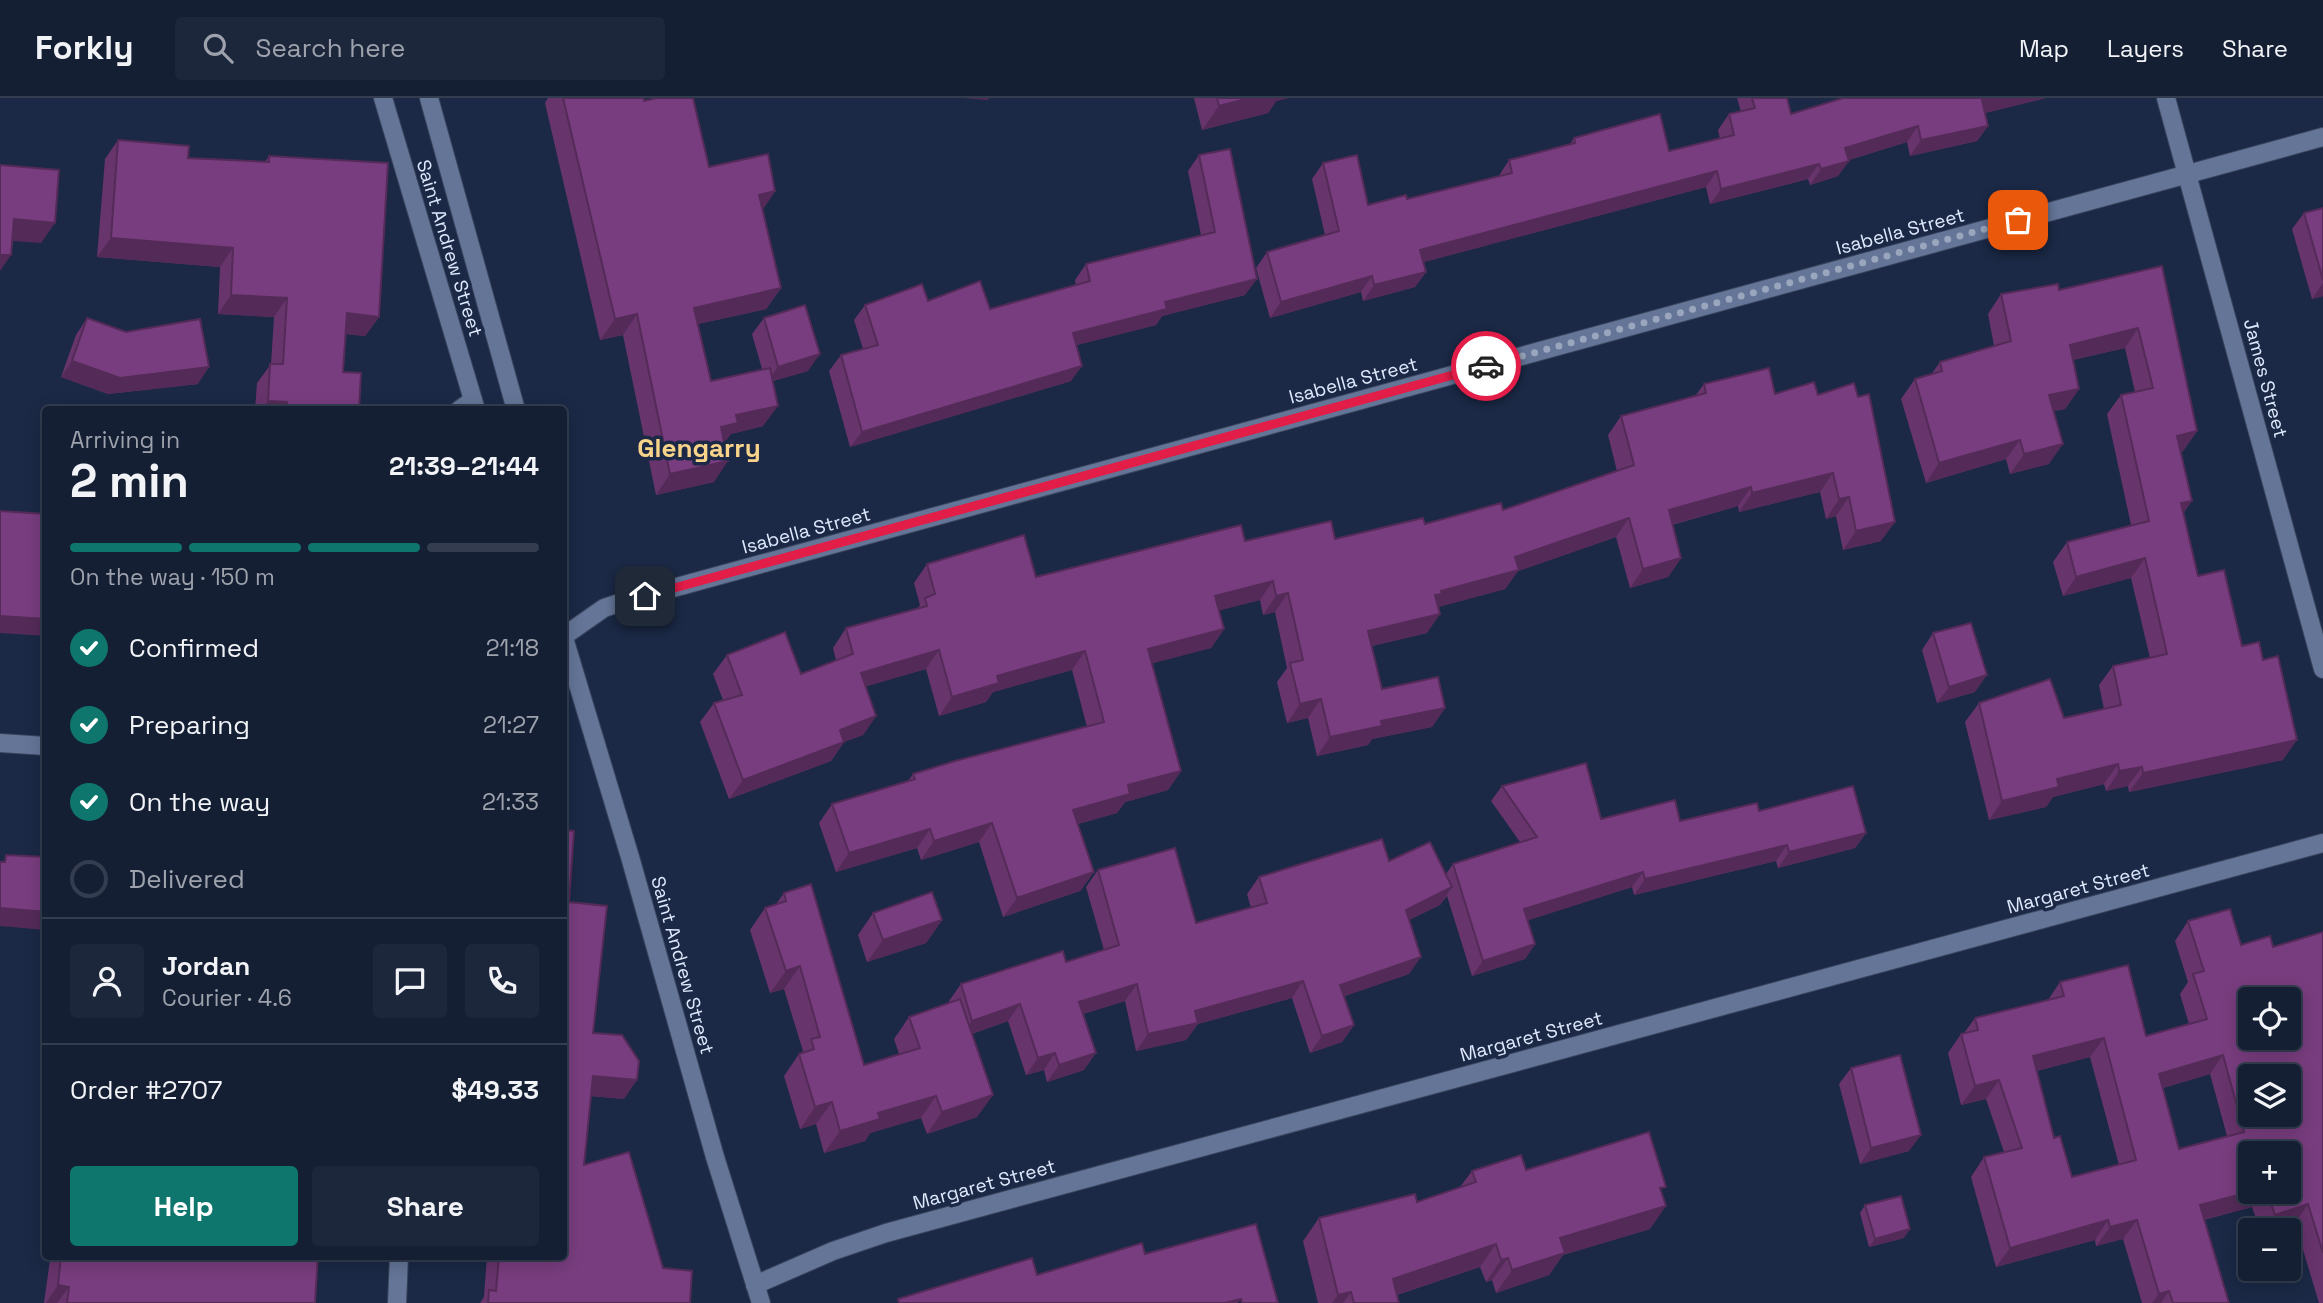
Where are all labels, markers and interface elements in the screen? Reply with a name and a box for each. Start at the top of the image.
search box [175,17,665,80]
text: Forkly [35,27,133,69]
icon: search [199,29,237,67]
text: Search here [255,31,405,65]
text: Map [2019,33,2069,64]
text: Layers [2107,33,2184,64]
text: Share [2222,33,2288,64]
street label: Saint Andrew Street [411,157,488,340]
pin [1988,190,2048,250]
icon: bag [1999,201,2037,239]
street label: Isabella Street [1833,202,1967,261]
street label: James Street [2238,316,2293,440]
courier [1451,331,1521,401]
icon: car [1467,347,1505,385]
street label: Isabella Street [1286,351,1420,410]
text: Arriving in [70,425,180,455]
district label: Glengarry [637,431,761,465]
text: 21:39–21:44 [389,449,539,483]
text: 2 min [70,452,189,510]
street label: Isabella Street [739,501,873,560]
text: On the way · 150 m [70,562,275,592]
pin [615,566,675,626]
icon: home [626,577,664,615]
icon: check [70,629,108,667]
text: Confirmed [129,631,259,665]
text: 21:18 [486,633,539,663]
icon: check [70,706,108,744]
text: Preparing [129,708,250,742]
text: 21:27 [483,710,539,740]
icon: check [70,783,108,821]
text: On the way [129,785,270,819]
text: 21:33 [482,787,539,817]
street label: Margaret Street [2004,857,2152,920]
text: Delivered [129,862,245,896]
street label: Saint Andrew Street [645,873,720,1057]
button: person [70,944,144,1018]
button: chat [373,944,447,1018]
button: phone [465,944,539,1018]
text: Jordan [162,949,250,983]
text: Courier · 4.6 [162,983,292,1013]
map controls [2238,987,2301,1281]
button: locate [2238,987,2301,1050]
street label: Margaret Street [1457,1005,1605,1068]
button: layers [2238,1064,2301,1127]
text: Order #2707 [70,1073,222,1107]
text: $49.33 [452,1073,539,1107]
button: + [2238,1141,2301,1204]
street label: Margaret Street [910,1153,1058,1216]
button: Help [70,1166,298,1246]
button: Share [312,1166,539,1246]
button: − [2238,1218,2301,1281]

